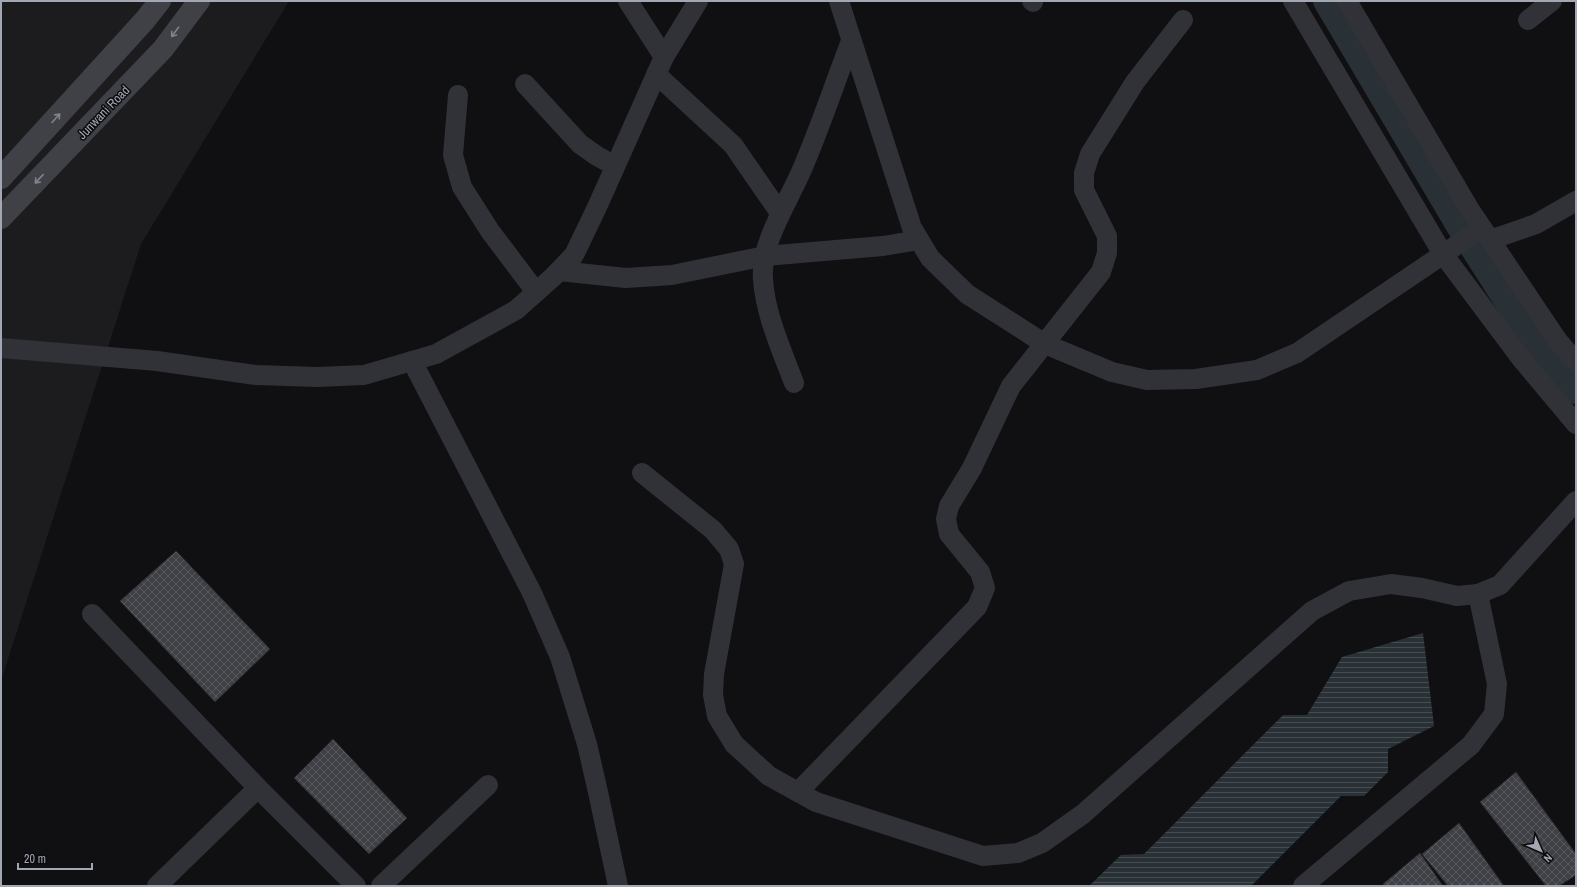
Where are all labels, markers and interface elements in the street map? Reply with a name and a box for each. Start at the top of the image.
one-way arrow [171,27,179,38]
street label: Junwani Road [74,82,133,143]
one-way arrow [51,113,61,123]
one-way arrow [34,174,44,184]
north arrow [1521,831,1561,871]
scale bar [18,845,92,871]
text: 20 m [24,851,46,867]
text: N [1541,851,1555,865]

